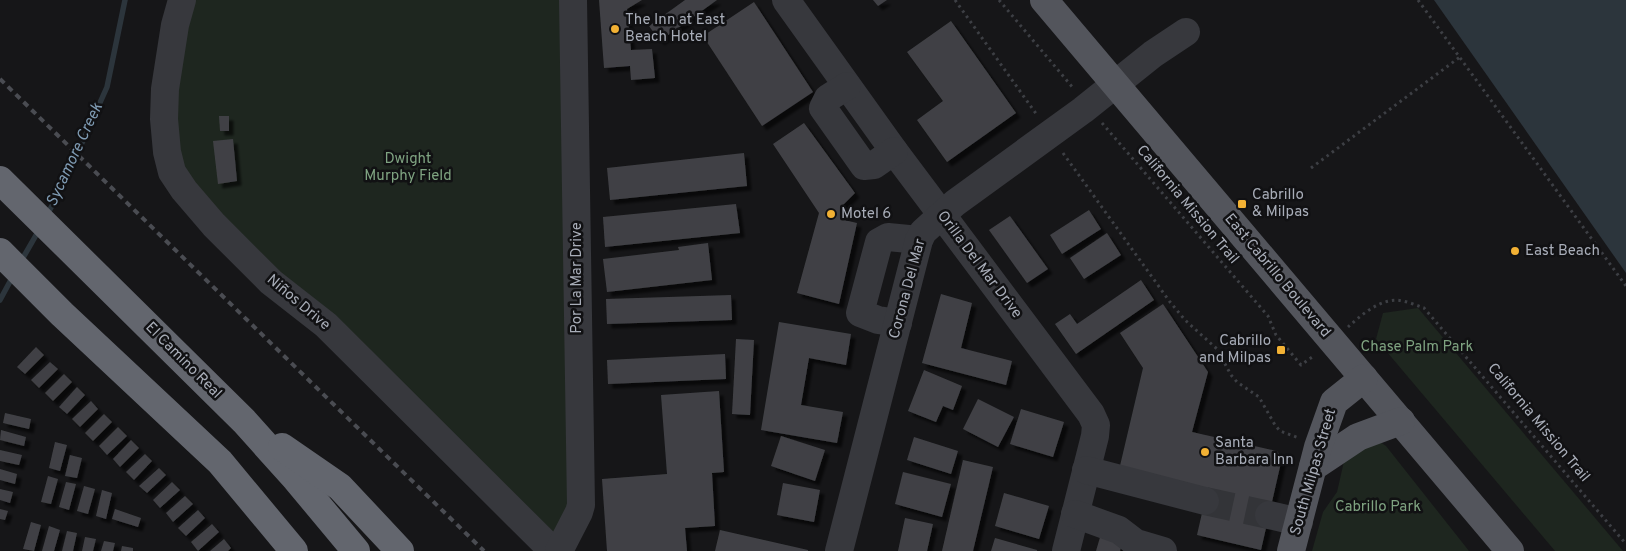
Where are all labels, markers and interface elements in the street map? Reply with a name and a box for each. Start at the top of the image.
place label: The Inn at East Beach Hotel [625,11,725,47]
marker: The Inn at East Beach Hotel [609,23,621,35]
water label: Sycamore Creek [42,99,108,210]
street label: California Mission Trail [1132,142,1242,268]
park label: Dwight Murphy Field [364,150,452,186]
place label: Cabrillo & Milpas [1252,186,1309,222]
marker: Cabrillo & Milpas [1236,198,1248,210]
place label: Motel 6 [841,205,891,224]
street label: Orilla Del Mar Drive [932,207,1026,323]
marker: Motel 6 [825,208,837,220]
street label: East Cabrillo Boulevard [1220,210,1334,342]
street label: Por La Mar Drive [568,222,587,334]
street label: Corona Del Mar [886,237,931,341]
place label: East Beach [1525,242,1600,261]
marker: East Beach [1509,245,1521,257]
street label: Niños Drive [262,271,334,335]
street label: El Camino Real [141,319,225,403]
place label: Cabrillo and Milpas [1199,332,1271,368]
park label: Chase Palm Park [1361,338,1473,357]
marker: Cabrillo and Milpas [1275,344,1287,356]
street label: California Mission Trail [1483,360,1593,486]
street label: South Milpas Street [1287,406,1341,538]
place label: Santa Barbara Inn [1215,434,1294,470]
marker: Santa Barbara Inn [1199,446,1211,458]
park label: Cabrillo Park [1335,498,1421,517]

